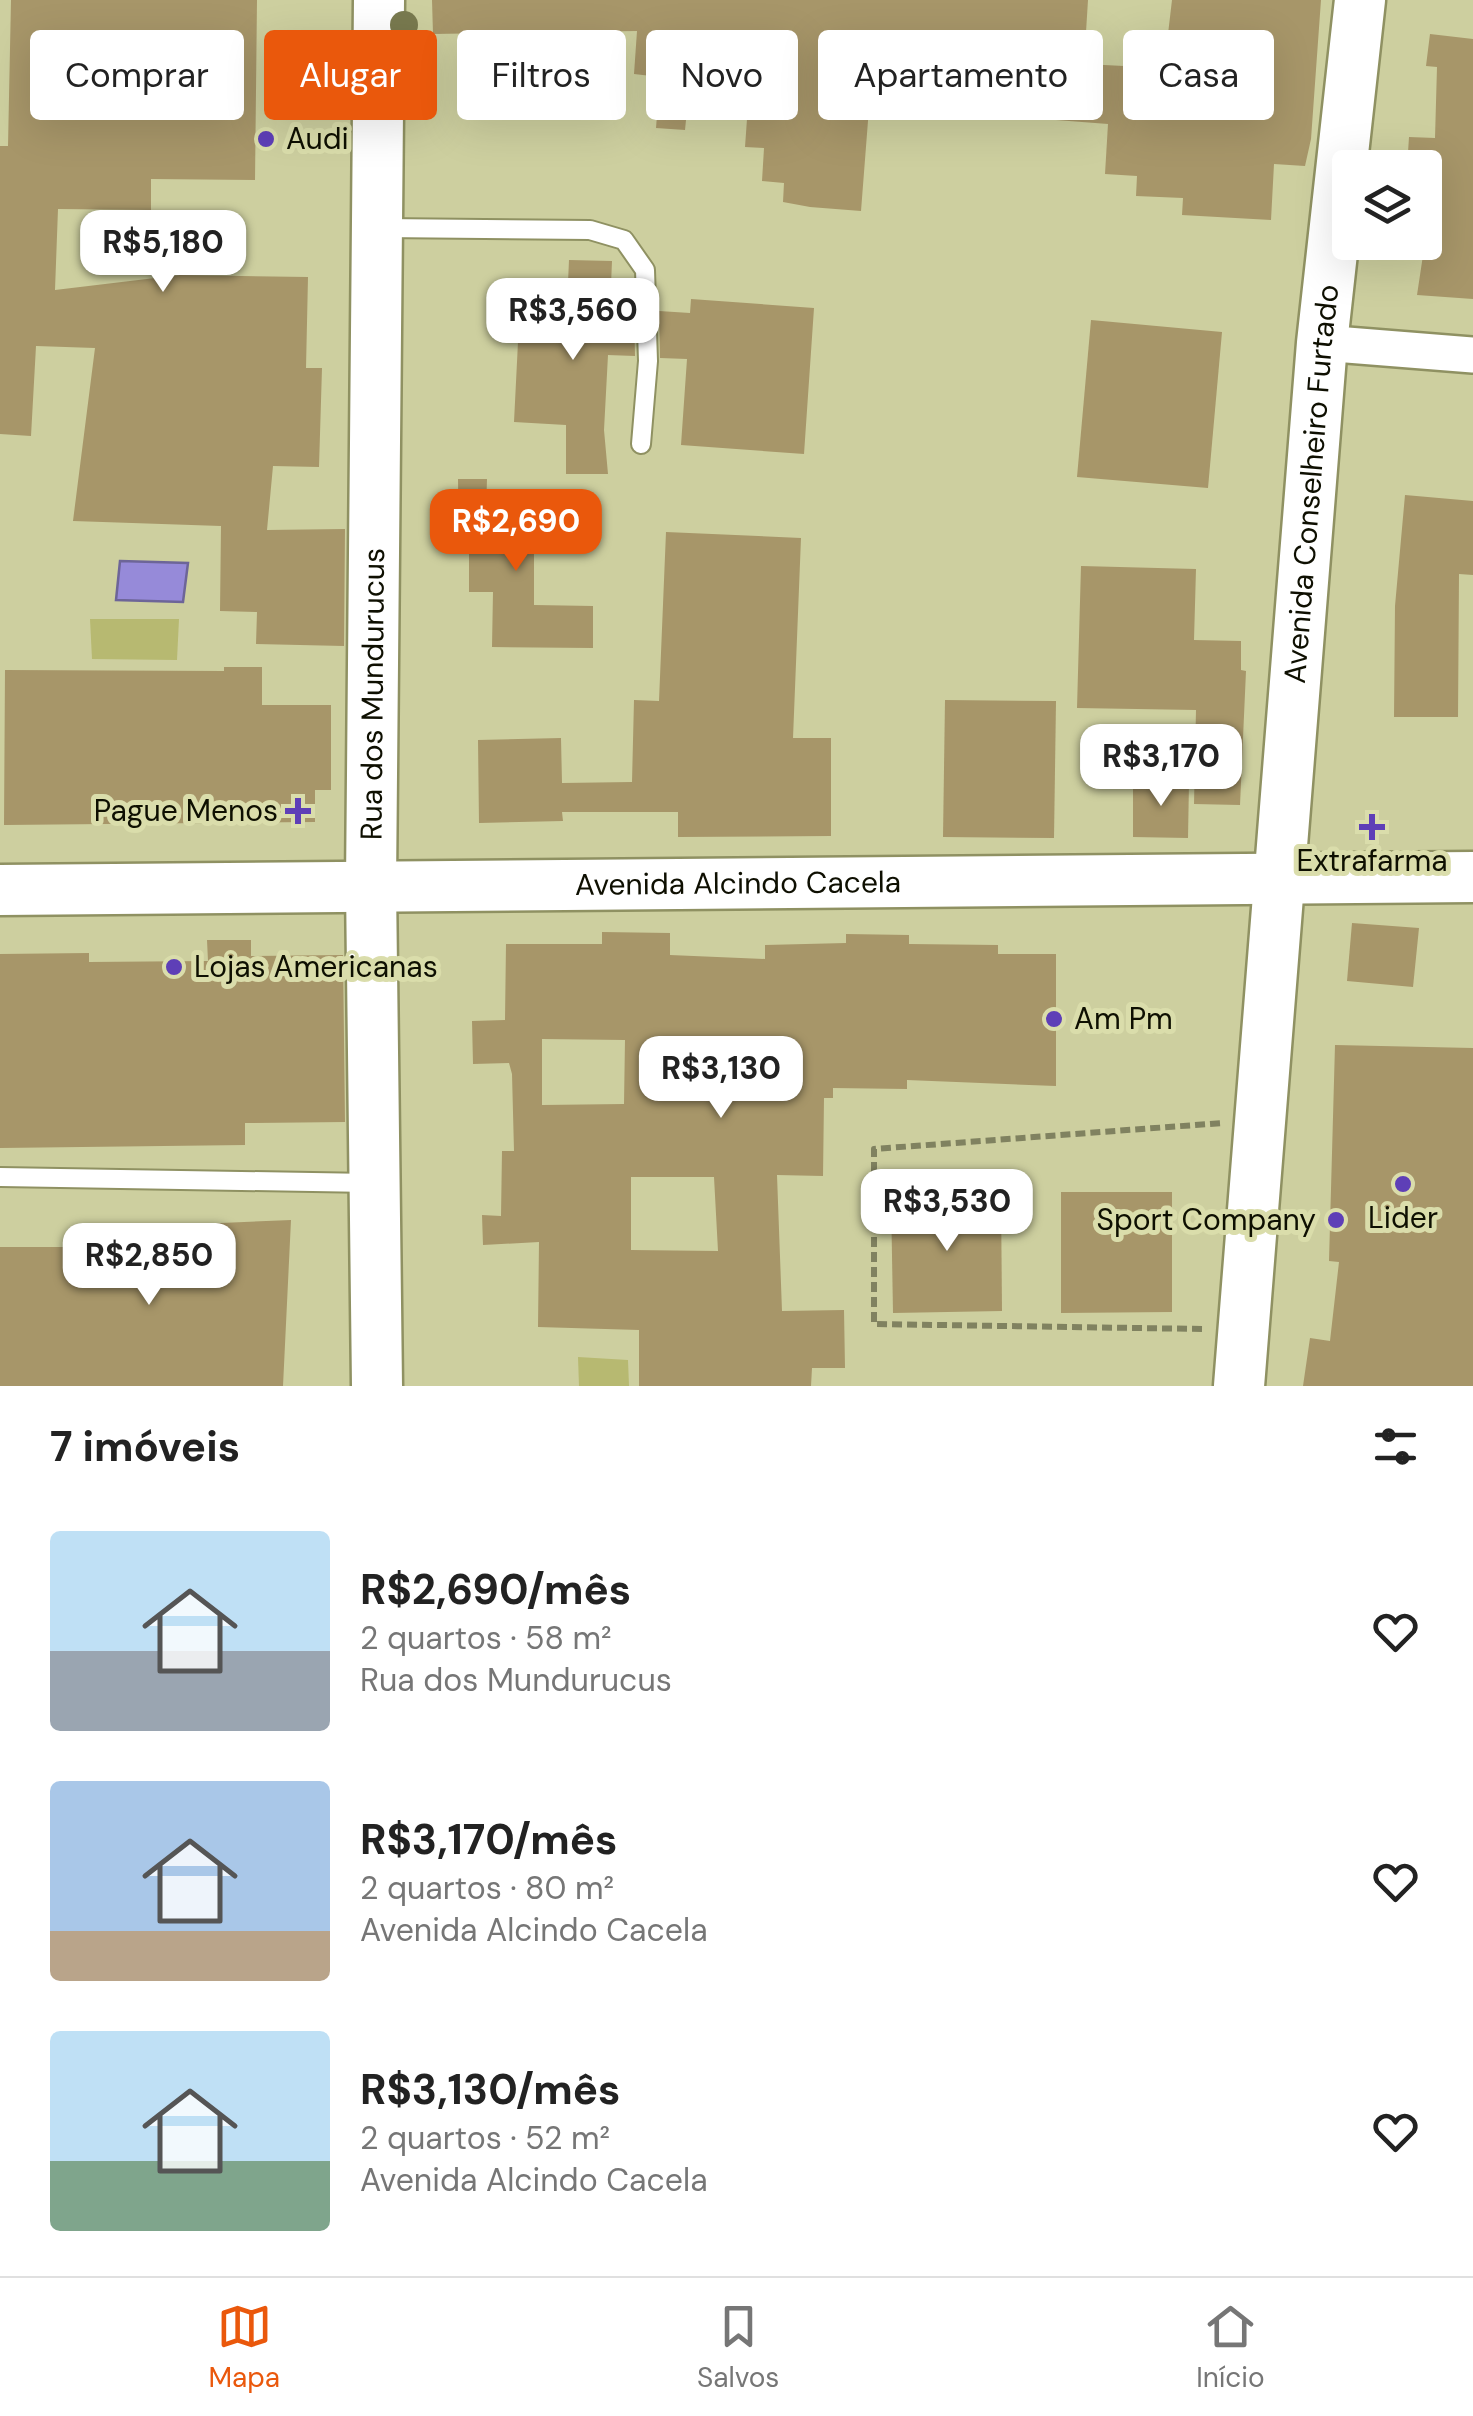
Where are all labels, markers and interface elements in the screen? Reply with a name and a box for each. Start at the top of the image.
chip: Comprar [30,30,244,120]
chip: Alugar [264,30,437,120]
chip: Filtros [457,30,626,120]
chip: Novo [646,30,798,120]
chip: Apartamento [818,30,1103,120]
chip: Casa [1123,30,1274,120]
place label: Audi [286,119,349,158]
marker: Audi [255,128,277,150]
map controls [1332,150,1442,260]
button: layers [1332,150,1442,260]
pin: R$5,180 [71,210,255,295]
text: R$5,180 [102,221,224,263]
pin: R$3,560 [481,278,665,363]
street label: Avenida Conselheiro Furtado [1275,282,1347,685]
text: R$3,560 [508,289,638,331]
pin: R$2,690 [424,489,608,574]
text: R$2,690 [452,500,580,542]
street label: Rua dos Mundurucus [351,548,393,840]
pin: R$3,170 [1069,724,1253,809]
text: R$3,170 [1102,735,1220,777]
place label: Pague Menos [94,791,278,830]
marker: Pague Menos [287,800,309,822]
marker: Extrafarma [1361,816,1383,838]
place label: Extrafarma [1296,841,1448,880]
street label: Avenida Alcindo Cacela [575,862,901,904]
place label: Lojas Americanas [194,947,438,986]
marker: Lojas Americanas [163,956,185,978]
place label: Am Pm [1074,999,1173,1038]
marker: Am Pm [1043,1008,1065,1030]
pin: R$3,130 [629,1036,813,1121]
text: R$3,130 [661,1047,781,1089]
pin: R$3,530 [855,1169,1039,1254]
marker: Lider [1392,1173,1414,1195]
text: R$3,530 [883,1180,1011,1222]
place label: Lider [1368,1198,1438,1237]
place label: Sport Company [1097,1200,1316,1239]
marker: Sport Company [1325,1209,1347,1231]
pin: R$2,850 [57,1223,241,1308]
text: R$2,850 [85,1234,213,1276]
text: 7 imóveis [50,1419,240,1474]
icon: filters [1368,1419,1423,1474]
text: R$2,690/mês [360,1562,631,1617]
icon: home [130,1571,250,1691]
icon: heart [1368,1604,1423,1659]
text: 2 quartos · 58 m² [360,1617,612,1659]
text: Rua dos Mundurucus [360,1659,672,1701]
text: R$3,170/mês [360,1812,617,1867]
icon: home [130,1821,250,1941]
icon: heart [1368,1854,1423,1909]
text: 2 quartos · 80 m² [360,1867,614,1909]
text: Avenida Alcindo Cacela [360,1909,708,1951]
text: R$3,130/mês [360,2062,620,2117]
icon: home [130,2071,250,2191]
icon: heart [1368,2104,1423,2159]
text: 2 quartos · 52 m² [360,2117,610,2159]
text: Avenida Alcindo Cacela [360,2159,708,2201]
tab: Mapa [208,2299,280,2396]
tab: Salvos [697,2299,779,2396]
tab: Início [1196,2299,1265,2396]

